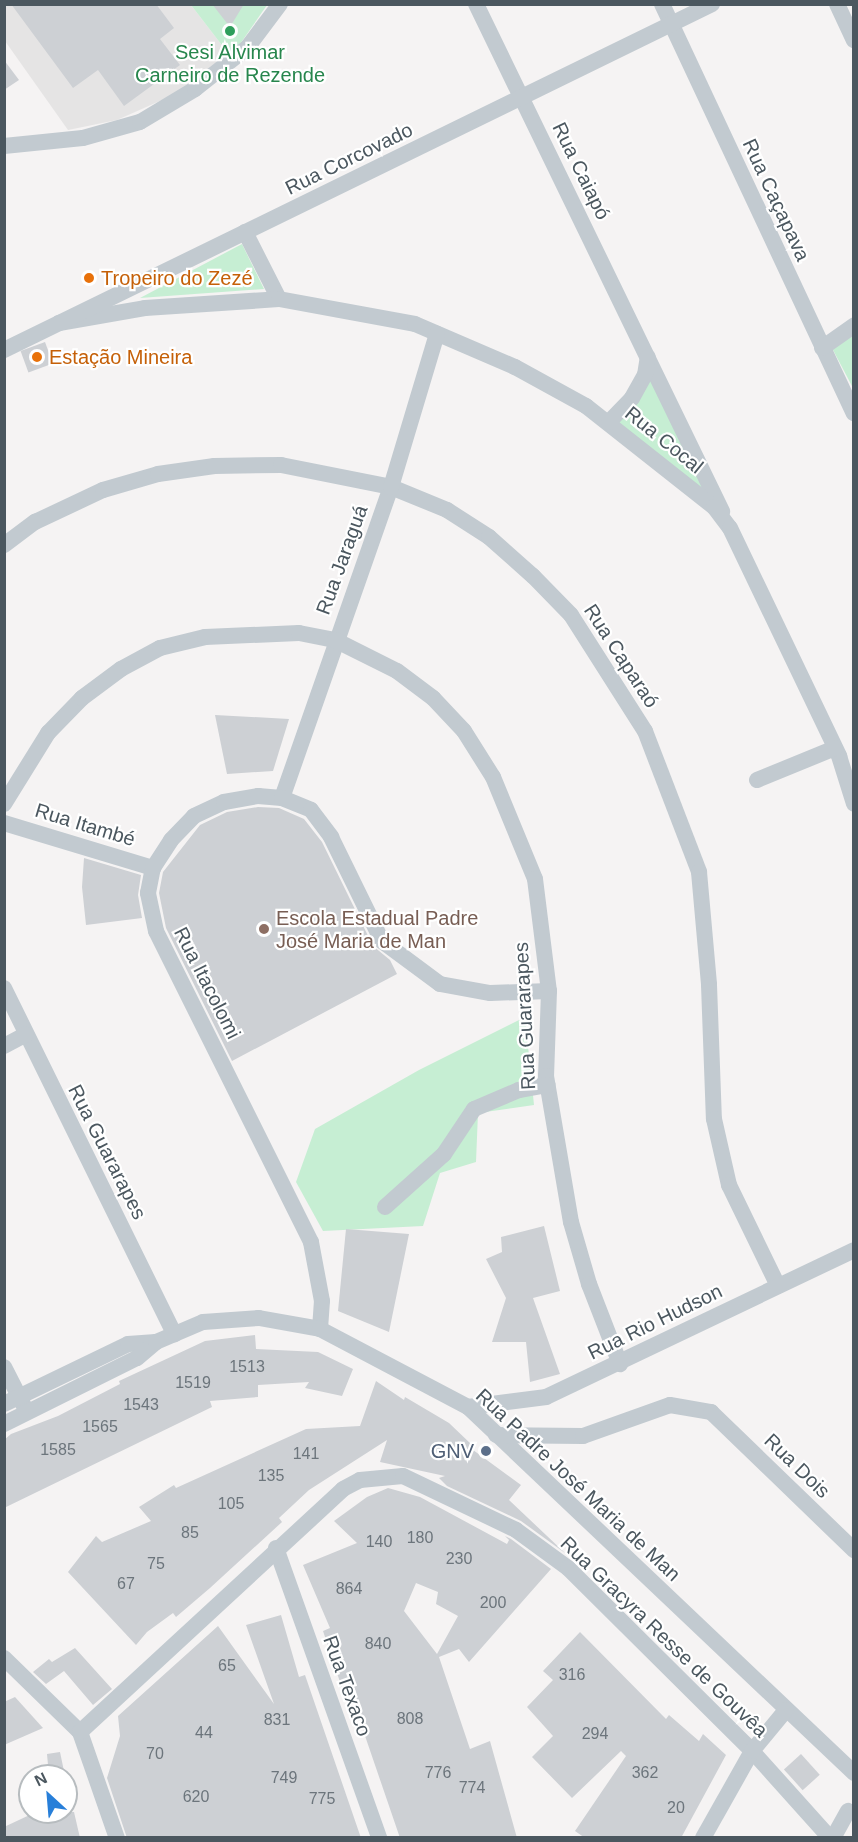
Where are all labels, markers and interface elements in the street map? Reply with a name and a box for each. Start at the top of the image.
marker: Sesi Alvimar Carneiro de Rezende [223,24,237,38]
place label: Sesi Alvimar Carneiro de Rezende [135,41,325,88]
street label: Rua Corcovado [281,118,417,200]
street label: Rua Caiapó [547,118,615,224]
street label: Rua Caçapava [737,135,815,265]
place label: Tropeiro do Zezé [101,266,253,290]
marker: Tropeiro do Zezé [82,271,96,285]
place label: Estação Mineira [49,345,192,369]
marker: Estação Mineira [30,350,44,364]
street label: Rua Cocal [620,401,708,479]
street label: Rua Jaraguá [311,502,373,618]
street label: Rua Caparaó [579,600,663,712]
street label: Rua Itambé [32,798,138,852]
place label: Escola Estadual Padre José Maria de Man [276,906,478,953]
marker: Escola Estadual Padre José Maria de Man [257,922,271,936]
street label: Rua Itacolomi [169,923,245,1043]
street label: Rua Guararapes [509,942,541,1090]
street label: Rua Guararapes [63,1081,151,1223]
street label: Rua Rio Hudson [584,1279,726,1365]
house number: 1513 [229,1357,265,1377]
house number: 1519 [175,1373,211,1393]
street label: Rua Padre José Maria de Man [471,1384,685,1586]
house number: 1543 [123,1395,159,1415]
house number: 1565 [82,1417,118,1437]
street label: Rua Dois [759,1429,835,1503]
place label: GNV [431,1439,474,1463]
house number: 1585 [40,1440,76,1460]
house number: 141 [293,1444,319,1464]
marker: GNV [479,1444,493,1458]
house number: 135 [258,1466,284,1486]
house number: 105 [218,1494,244,1514]
house number: 85 [181,1523,199,1543]
house number: 180 [407,1528,433,1548]
street label: Rua Gracyra Resse de Gouvêa [555,1531,773,1743]
house number: 140 [366,1532,392,1552]
house number: 230 [446,1549,472,1569]
house number: 75 [147,1554,165,1574]
house number: 67 [117,1574,135,1594]
house number: 864 [336,1579,362,1599]
house number: 200 [480,1593,506,1613]
street label: Rua Texaco [318,1632,376,1740]
house number: 840 [365,1634,391,1654]
house number: 65 [218,1656,236,1676]
house number: 316 [559,1665,585,1685]
house number: 808 [397,1709,423,1729]
house number: 831 [264,1710,290,1730]
house number: 44 [195,1723,213,1743]
house number: 294 [582,1724,608,1744]
house number: 70 [146,1744,164,1764]
house number: 776 [425,1763,451,1783]
house number: 362 [632,1763,658,1783]
north arrow [18,1764,78,1824]
house number: 749 [271,1768,297,1788]
text: N [32,1769,50,1789]
house number: 774 [459,1778,485,1798]
house number: 620 [183,1787,209,1807]
house number: 775 [309,1789,335,1809]
house number: 20 [667,1798,685,1818]

